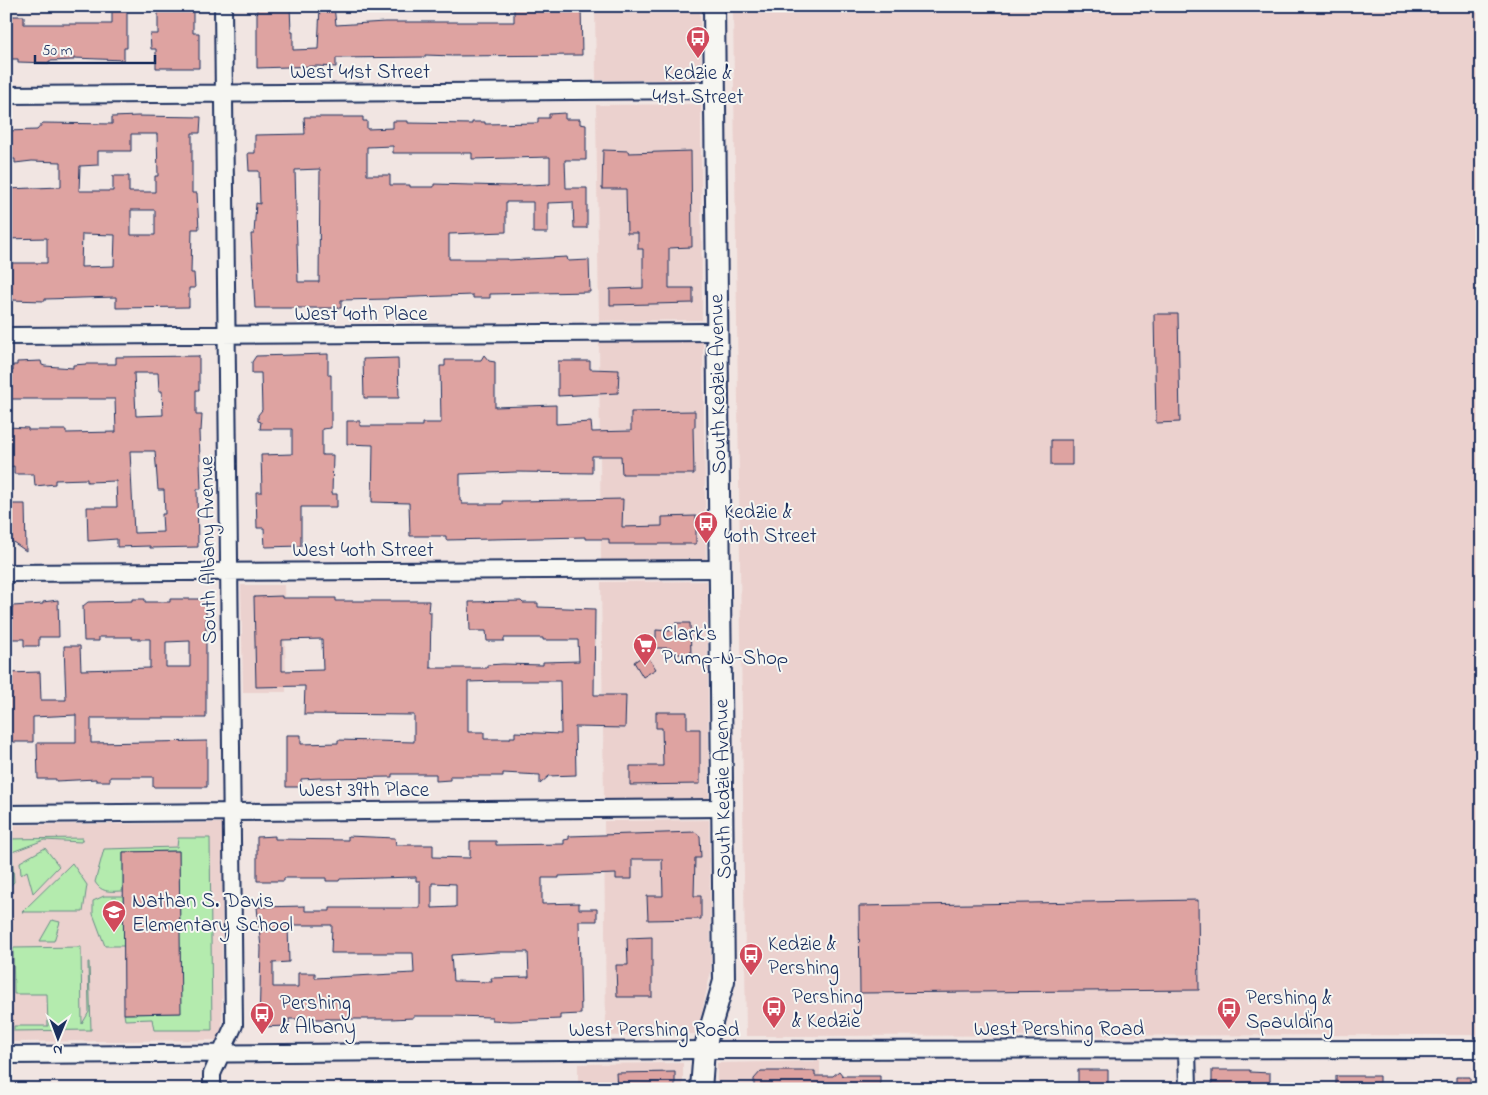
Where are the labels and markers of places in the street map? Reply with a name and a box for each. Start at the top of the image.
bus stop icon: Kedzie & 41st Street [685,25,711,59]
place label: Kedzie & 41st Street [652,59,744,113]
place label: Kedzie & 40th Street [724,498,817,552]
bus stop icon: Kedzie & 40th Street [693,510,719,544]
place label: Clark's Pump-N-Shop [662,620,788,674]
supermarket icon: Clark's Pump-N-Shop [632,632,658,666]
place label: Nathan S. Davis Elementary School [132,887,293,943]
school or university icon: Nathan S. Davis Elementary School [101,899,127,933]
place label: Kedzie & Pershing [768,930,839,986]
bus stop icon: Kedzie & Pershing [738,942,764,976]
place label: Pershing & Kedzie [792,983,863,1037]
place label: Pershing & Spaulding [1246,984,1333,1040]
place label: Pershing & Albany [280,989,356,1045]
bus stop icon: Pershing & Kedzie [761,995,787,1029]
bus stop icon: Pershing & Spaulding [1216,996,1242,1030]
bus stop icon: Pershing & Albany [249,1001,275,1035]

